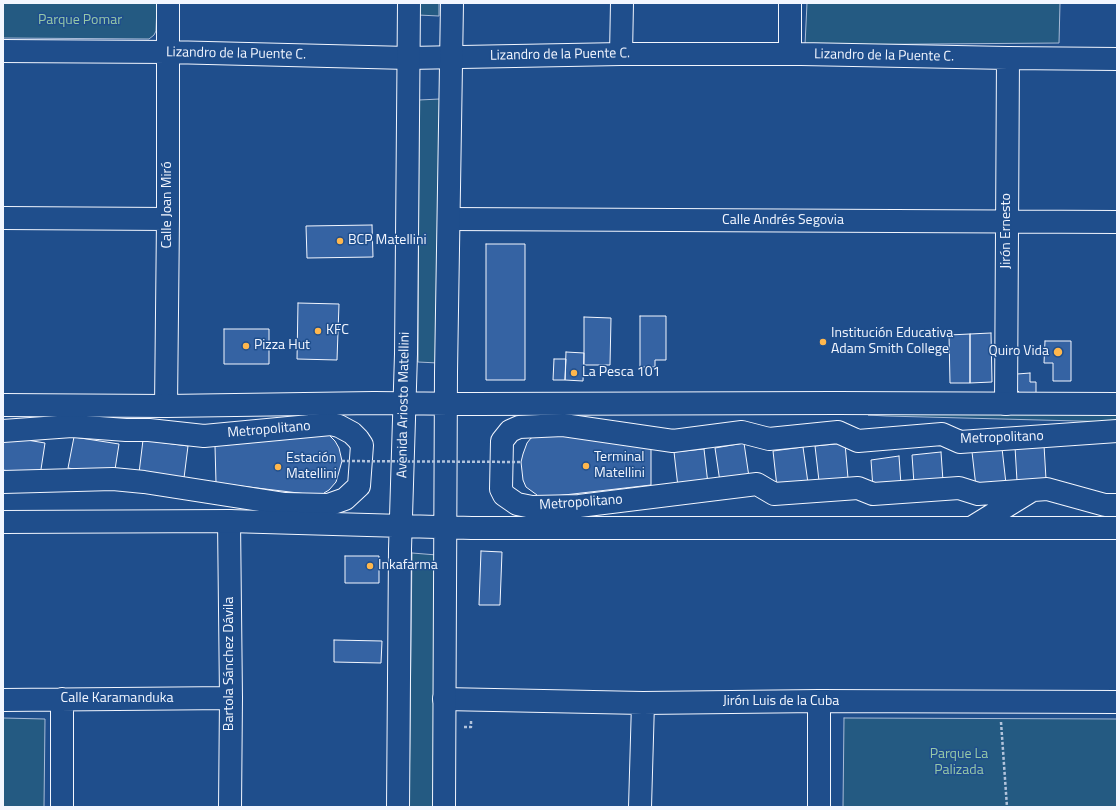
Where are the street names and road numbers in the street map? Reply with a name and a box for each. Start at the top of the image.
street label: Lizandro de la Puente C. [166,44,306,64]
street label: Lizandro de la Puente C. [490,45,630,65]
street label: Lizandro de la Puente C. [814,46,954,66]
street label: Calle Joan Miró [160,161,176,249]
street label: Jirón Ernesto [999,193,1015,269]
street label: Calle Andrés Segovia [722,213,844,229]
street label: Avenida Ariosto Matellini [394,332,414,478]
street label: Metropolitano [227,418,311,442]
street label: Metropolitano [960,428,1044,448]
street label: Metropolitano [539,492,623,514]
street label: Bartola Sánchez Dávila [222,597,238,731]
street label: Calle Karamanduka [61,691,173,707]
street label: Jirón Luis de la Cuba [723,694,839,710]

